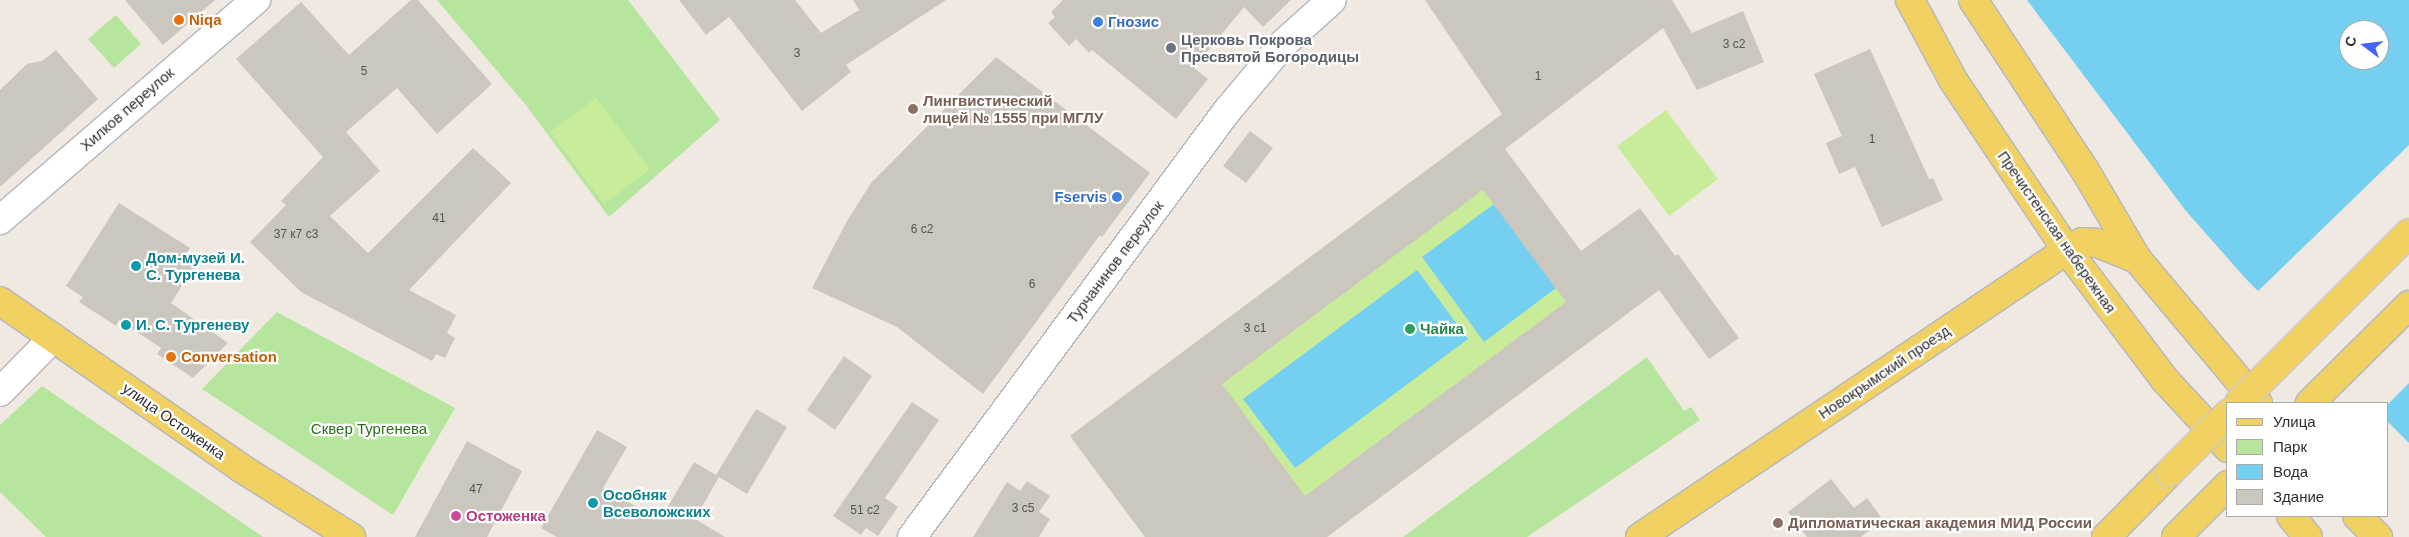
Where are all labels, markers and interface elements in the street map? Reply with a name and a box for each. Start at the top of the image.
place label: Niqa [189,11,222,29]
place label: Гнозис [1108,13,1159,31]
marker: Niqa [173,14,185,26]
marker: Гнозис [1092,16,1104,28]
north arrow [2339,20,2389,70]
place label: Церковь Покрова Пресвятой Богородицы [1181,30,1359,65]
text: С [2341,34,2360,48]
house number: 3 с2 [1723,38,1745,52]
marker: Церковь Покрова Пресвятой Богородицы [1165,42,1177,54]
house number: 3 [794,47,800,61]
street label: Хилков переулок [76,63,178,155]
house number: 5 [361,65,367,79]
house number: 1 [1535,70,1541,84]
place label: Лингвистический лицей № 1555 при МГЛУ [923,91,1103,126]
marker: Лингвистический лицей № 1555 при МГЛУ [907,103,919,115]
house number: 1 [1869,133,1875,147]
street label: Пречистенская набережная [1994,148,2120,316]
place label: Fservis [1054,188,1107,206]
marker: Fservis [1111,191,1123,203]
street label: Турчанинов переулок [1063,197,1167,327]
house number: 41 [432,212,446,226]
house number: 6 с2 [911,223,933,237]
house number: 37 к7 с3 [274,228,318,242]
place label: Дом-музей И. С. Тургенева [146,248,245,283]
marker: Дом-музей И. С. Тургенева [130,260,142,272]
house number: 6 [1029,278,1035,292]
place label: И. С. Тургеневу [136,316,249,334]
marker: И. С. Тургеневу [120,319,132,331]
place label: Чайка [1420,320,1464,338]
street label: Новокрымский проезд [1815,321,1953,423]
house number: 3 с1 [1244,322,1266,336]
marker: Чайка [1404,323,1416,335]
place label: Conversation [181,348,277,366]
marker: Conversation [165,351,177,363]
street label: улица Остоженка [119,379,229,463]
legend [2226,402,2389,517]
text: Улица [2273,413,2316,430]
park label: Сквер Тургенева [311,420,427,438]
text: Парк [2273,438,2307,455]
text: Вода [2273,463,2308,480]
house number: 47 [469,483,483,497]
place label: Особняк Всеволожских [603,485,710,520]
text: Здание [2273,488,2324,505]
marker: Особняк Всеволожских [587,497,599,509]
house number: 3 с5 [1012,502,1034,516]
house number: 51 с2 [850,504,880,518]
place label: Остоженка [466,507,546,525]
marker: Остоженка [450,510,462,522]
place label: Дипломатическая академия МИД России [1788,514,2092,532]
marker: Дипломатическая академия МИД России [1772,517,1784,529]

